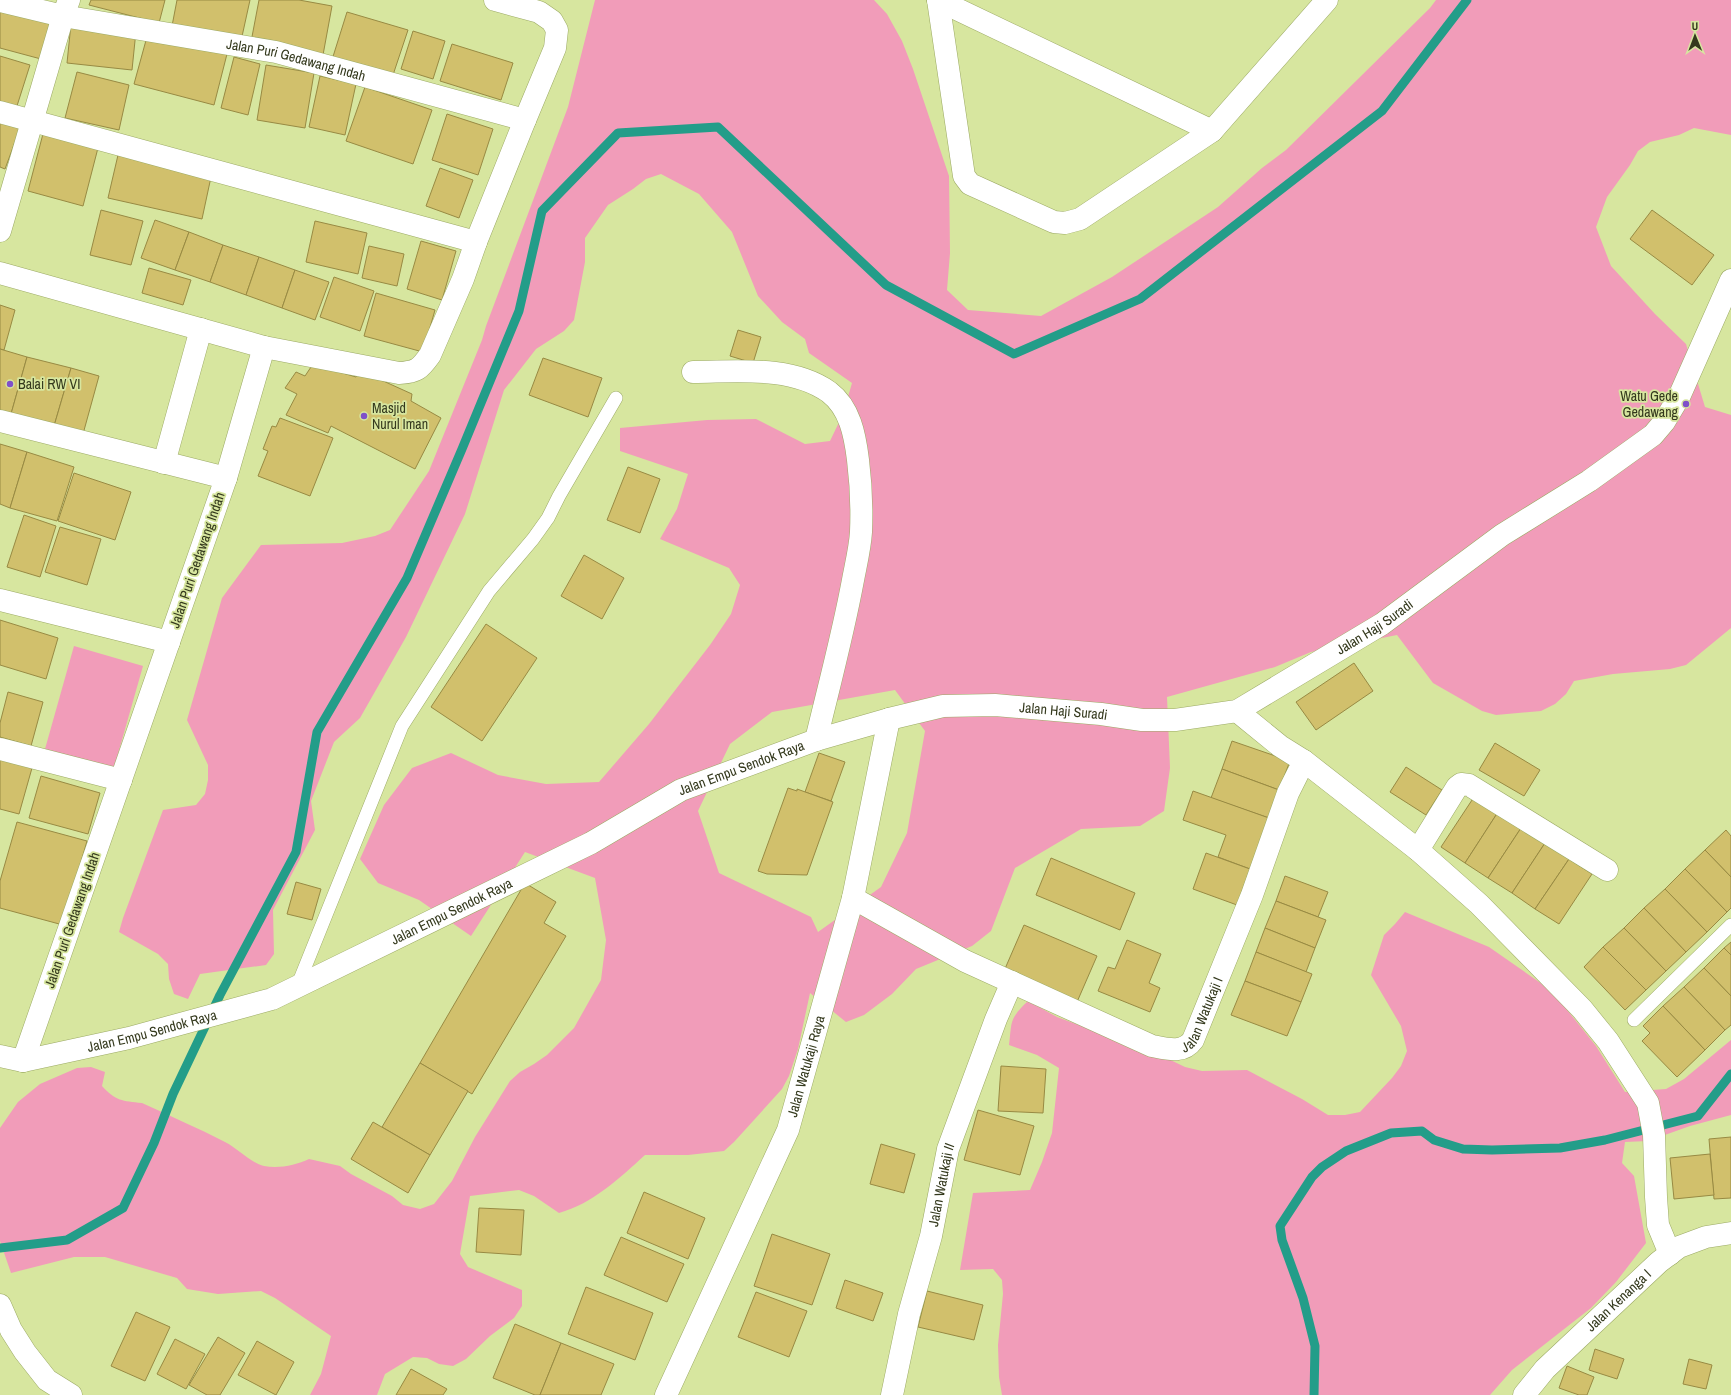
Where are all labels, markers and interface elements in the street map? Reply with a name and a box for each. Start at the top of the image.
north arrow [1675,16,1715,56]
text: U [1691,19,1698,33]
street label: Jalan Puri Gedawang Indah [225,35,368,85]
place label: Balai RW VI [18,375,80,393]
marker: Balai RW VI [5,379,15,389]
place label: Watu Gede Gedawang [1620,387,1679,421]
place label: Masjid Nurul Iman [372,399,428,433]
marker: Watu Gede Gedawang [1681,399,1691,409]
marker: Masjid Nurul Iman [359,411,369,421]
street label: Jalan Puri Gedawang Indah [165,490,229,630]
street label: Jalan Haji Suradi [1333,595,1417,658]
street label: Jalan Haji Suradi [1019,698,1109,724]
street label: Jalan Empu Sendok Raya [676,736,807,799]
street label: Jalan Puri Gedawang Indah [40,850,104,990]
street label: Jalan Empu Sendok Raya [388,874,516,949]
street label: Jalan Watukaji I [1178,974,1227,1057]
street label: Jalan Empu Sendok Raya [86,1005,219,1056]
street label: Jalan Watukaji Raya [783,1013,829,1119]
street label: Jalan Watukaji II [924,1140,958,1228]
street label: Jalan Kenanga I [1582,1265,1655,1335]

